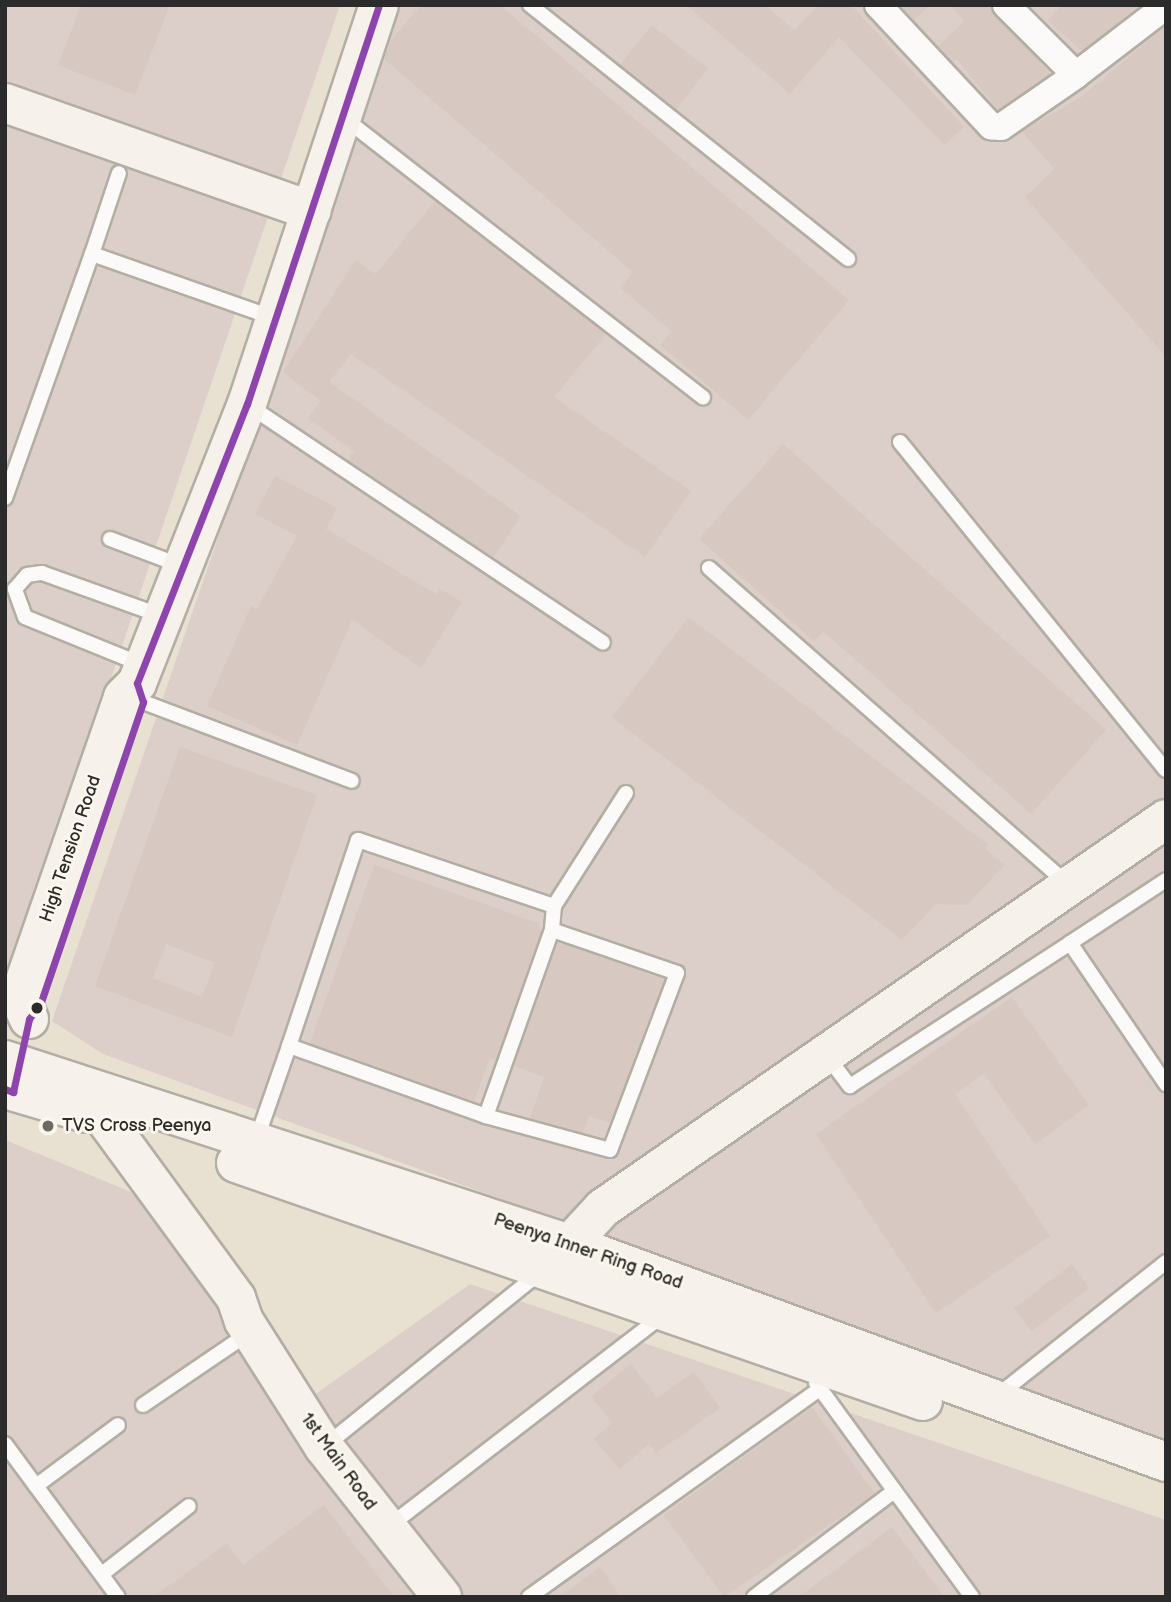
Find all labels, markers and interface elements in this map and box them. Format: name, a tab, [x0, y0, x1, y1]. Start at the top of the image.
street label: High Tension Road	[36, 773, 106, 925]
unlabelled marker	[30, 1001, 44, 1015]
place label: TVS Cross Peenya	[62, 1115, 211, 1137]
marker: TVS Cross Peenya	[40, 1118, 56, 1134]
street label: Peenya Inner Ring Road	[491, 1209, 685, 1295]
street label: 1st Main Road	[296, 1409, 380, 1515]

